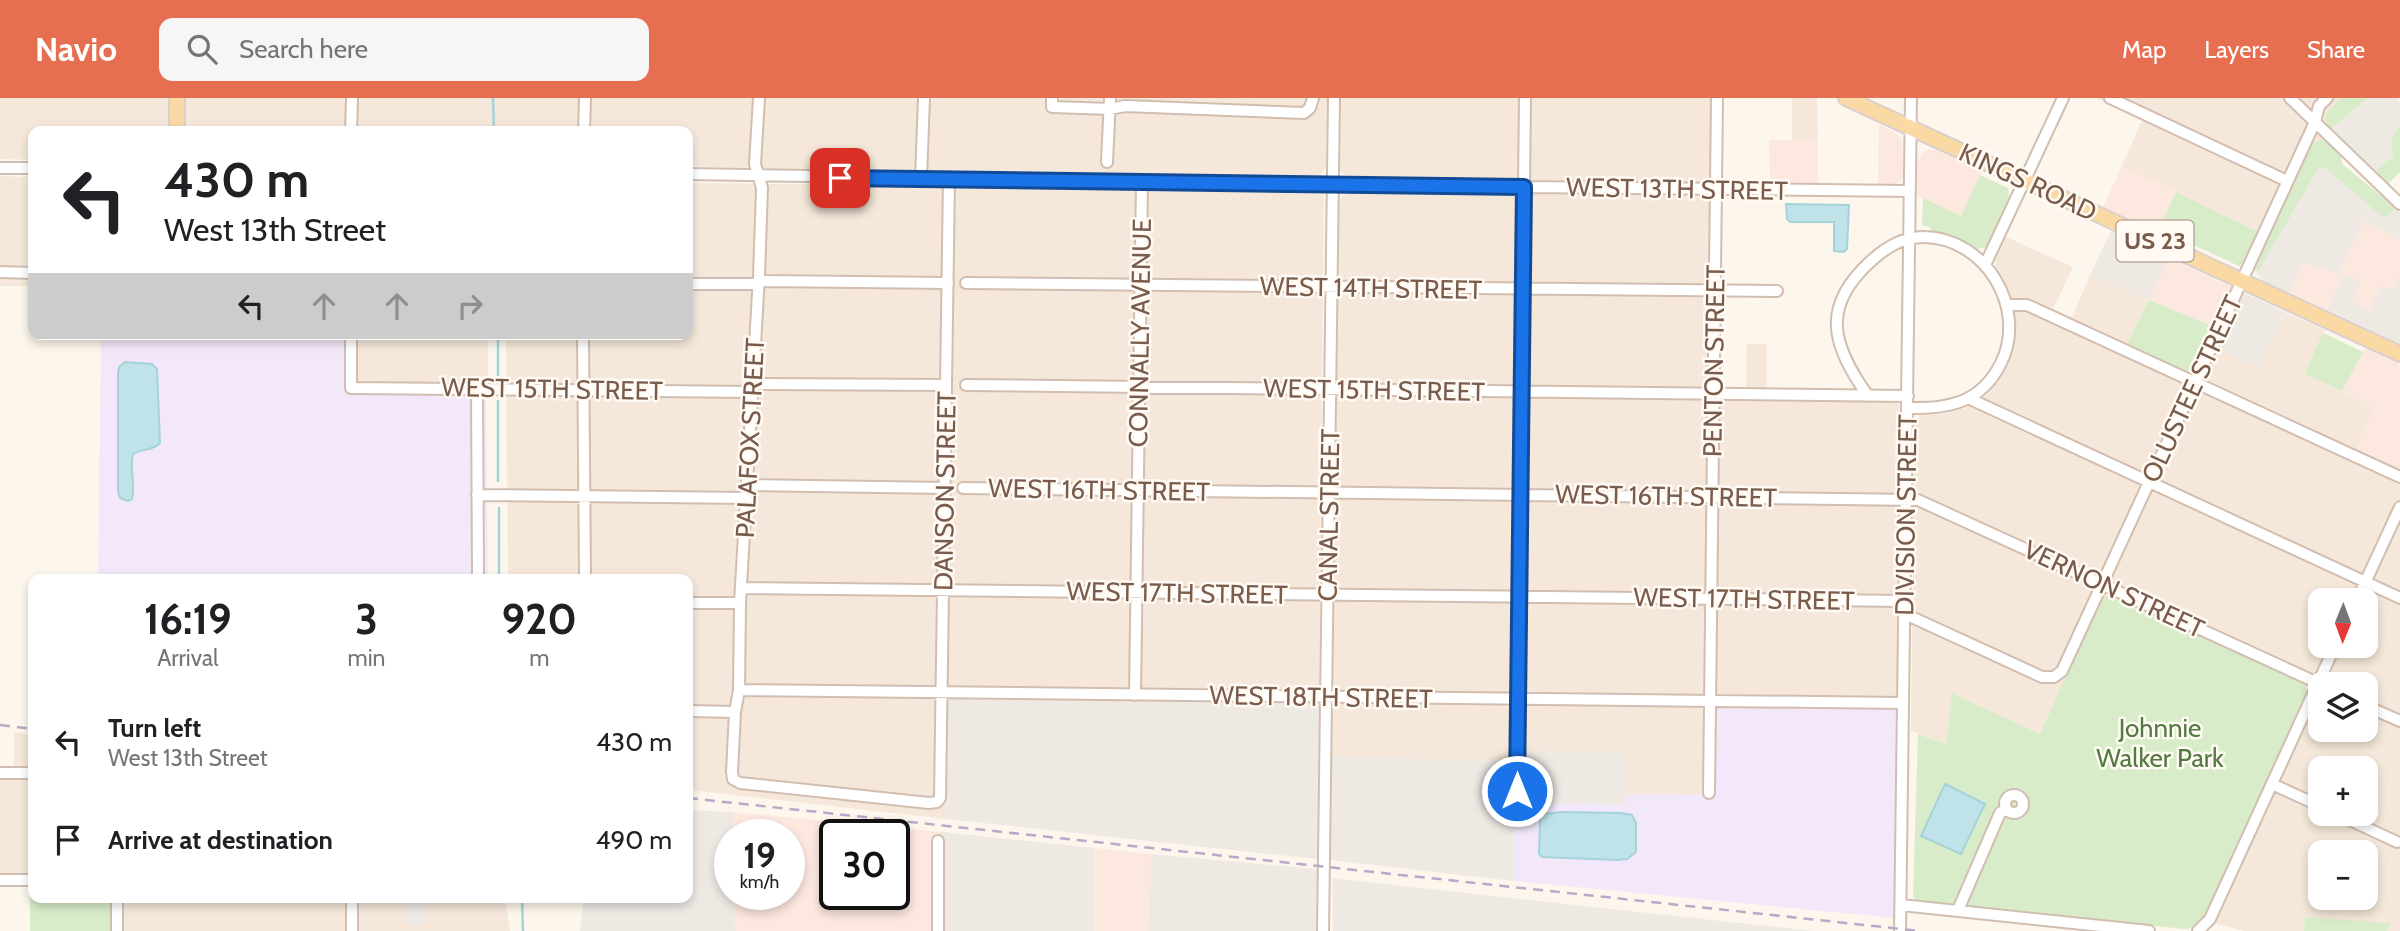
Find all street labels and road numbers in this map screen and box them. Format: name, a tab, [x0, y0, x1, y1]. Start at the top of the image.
street label: KINGS ROAD	[1954, 136, 2102, 228]
street label: WEST 13TH STREET	[1566, 171, 1788, 207]
street label: CONNALLY AVENUE	[1122, 218, 1158, 448]
road number: US 23	[2116, 220, 2194, 261]
street label: PENTON STREET	[1696, 264, 1732, 457]
street label: WEST 14TH STREET	[1260, 270, 1483, 306]
street label: OLUSTEE STREET	[2135, 290, 2249, 488]
street label: PALAFOX STREET	[729, 337, 771, 539]
street label: WEST 15TH STREET	[441, 371, 663, 407]
street label: WEST 15TH STREET	[1263, 372, 1485, 408]
street label: DANSON STREET	[927, 391, 963, 591]
street label: DIVISION STREET	[1888, 414, 1924, 616]
street label: CANAL STREET	[1311, 428, 1347, 602]
street label: WEST 16TH STREET	[988, 472, 1210, 508]
street label: WEST 16TH STREET	[1555, 478, 1777, 514]
street label: VERNON STREET	[2019, 533, 2210, 645]
street label: WEST 17TH STREET	[1066, 575, 1288, 611]
street label: WEST 17TH STREET	[1633, 581, 1855, 617]
street label: WEST 18TH STREET	[1209, 679, 1433, 715]

